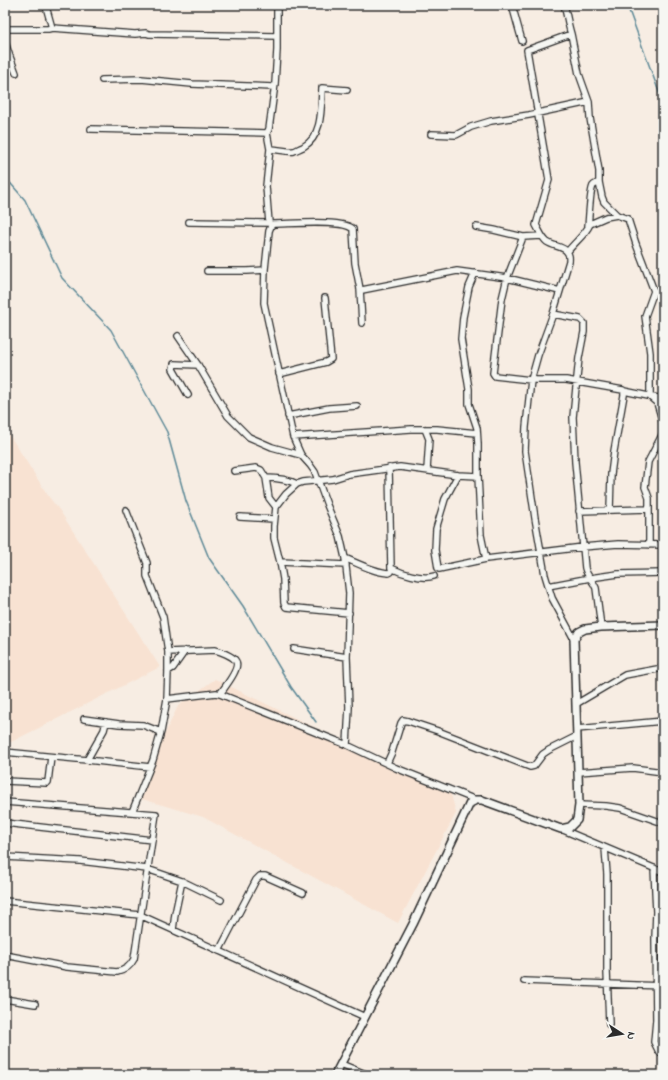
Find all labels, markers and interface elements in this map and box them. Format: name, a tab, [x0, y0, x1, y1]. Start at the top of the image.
north arrow	[602, 1014, 642, 1054]
text: N	[622, 1031, 639, 1041]

